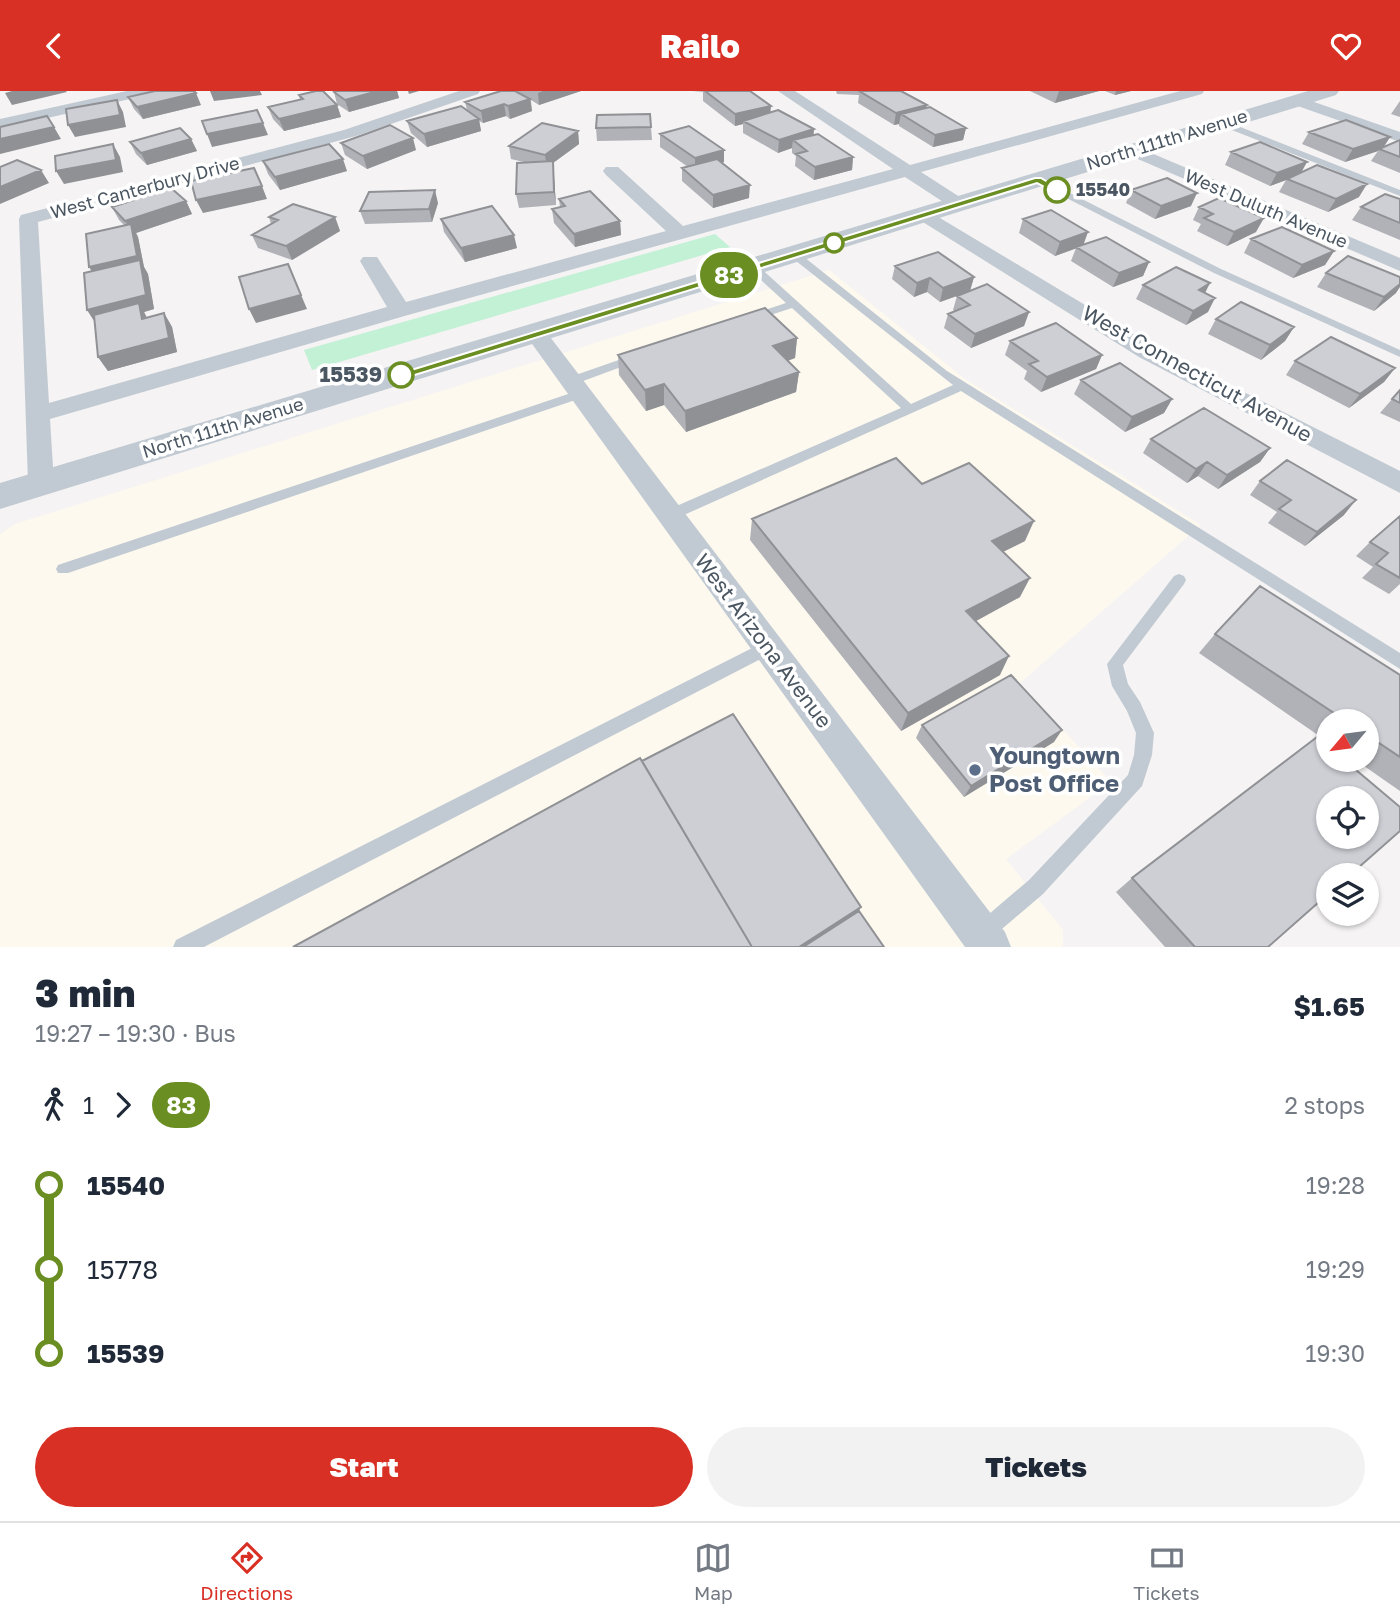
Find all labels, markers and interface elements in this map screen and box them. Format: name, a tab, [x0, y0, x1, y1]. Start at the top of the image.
icon: back	[35, 27, 73, 65]
text: Railo	[660, 27, 740, 65]
icon: heart	[1327, 27, 1365, 65]
street label: North 111th Avenue	[1084, 104, 1250, 174]
street label: West Canterbury Drive	[48, 151, 242, 223]
street label: West Duluth Avenue	[1182, 164, 1351, 252]
marker: 15540	[1044, 177, 1070, 203]
place label: 15540	[1076, 178, 1130, 200]
unlabelled marker	[824, 233, 844, 253]
line badge: 83	[698, 252, 760, 298]
text: 83	[714, 260, 744, 289]
street label: West Connecticut Avenue	[1078, 299, 1317, 447]
place label: 15539	[319, 361, 382, 387]
marker: 15539	[388, 362, 414, 388]
street label: North 111th Avenue	[140, 392, 306, 462]
street label: West Arizona Avenue	[690, 548, 838, 733]
north arrow	[1316, 709, 1379, 772]
map controls	[1316, 709, 1379, 926]
place label: Youngtown Post Office	[989, 740, 1120, 797]
marker: Youngtown Post Office	[967, 762, 983, 778]
button: locate	[1316, 786, 1379, 849]
button: layers	[1316, 863, 1379, 926]
text: 3 min	[35, 970, 135, 1015]
text: $1.65	[1293, 991, 1365, 1022]
text: 19:27 – 19:30 · Bus	[35, 1019, 236, 1047]
icon: walk	[35, 1086, 73, 1124]
icon: forward	[104, 1086, 142, 1124]
text: 83	[166, 1090, 196, 1119]
text: 1	[83, 1091, 94, 1119]
text: 2 stops	[1284, 1091, 1365, 1119]
text: 15540	[87, 1170, 165, 1201]
text: 19:28	[1306, 1171, 1365, 1199]
text: 15778	[87, 1254, 158, 1285]
text: 19:29	[1306, 1255, 1365, 1283]
text: 15539	[87, 1338, 164, 1369]
text: 19:30	[1305, 1339, 1365, 1367]
button: Start	[35, 1427, 693, 1507]
button: Tickets	[707, 1427, 1365, 1507]
tab: Directions	[200, 1539, 293, 1604]
tab: Map	[694, 1539, 733, 1604]
tab: Tickets	[1133, 1539, 1200, 1604]

